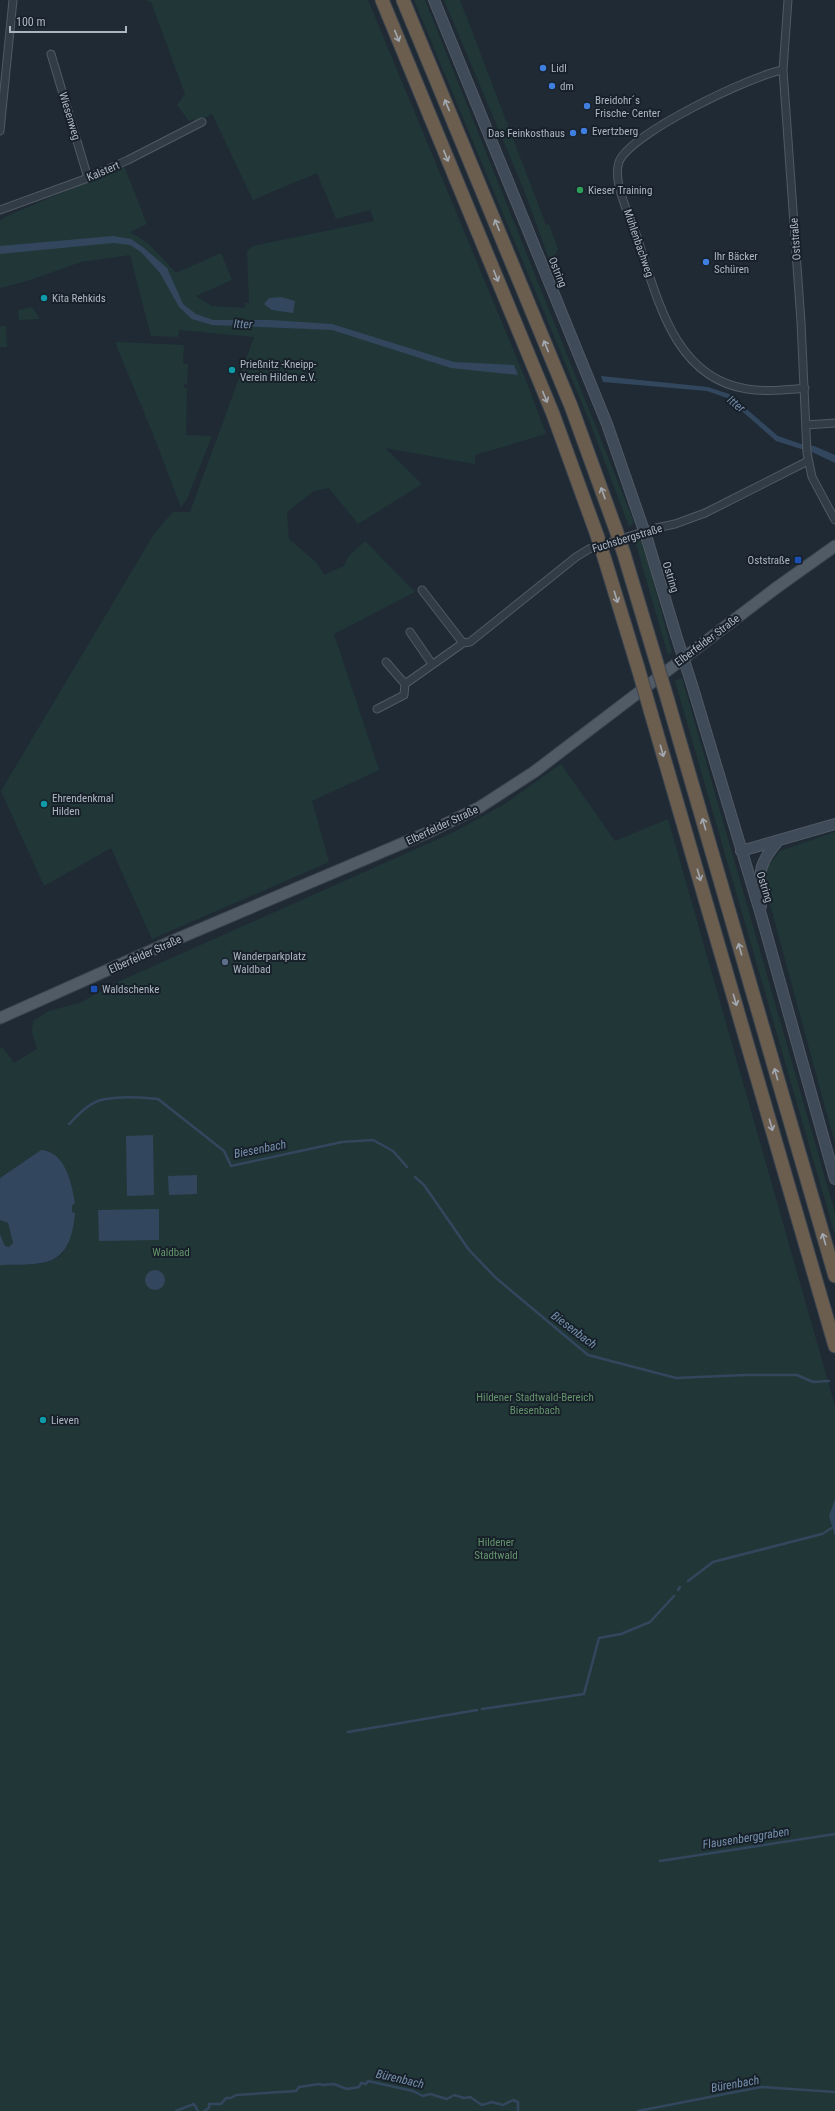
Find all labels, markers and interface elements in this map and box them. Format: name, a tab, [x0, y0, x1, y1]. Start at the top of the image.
scale bar	[10, 8, 126, 34]
text: 100 m	[16, 15, 46, 29]
one-way arrow	[393, 30, 401, 42]
place label: Lidl	[551, 62, 567, 75]
marker: Lidl	[538, 63, 548, 73]
place label: dm	[560, 80, 574, 93]
marker: dm	[547, 81, 557, 91]
street label: Wiesenweg	[56, 91, 83, 142]
place label: Breidohr´s Frische- Center	[595, 94, 661, 120]
one-way arrow	[443, 100, 450, 112]
marker: Breidohr´s Frische- Center	[582, 101, 592, 111]
place label: Evertzberg	[592, 125, 638, 138]
marker: Evertzberg	[579, 126, 589, 136]
place label: Das Feinkosthaus	[488, 127, 565, 140]
marker: Das Feinkosthaus	[568, 128, 578, 138]
one-way arrow	[443, 150, 451, 162]
street label: Kalstert	[85, 159, 121, 184]
place label: Kieser Training	[588, 184, 652, 197]
marker: Kieser Training	[575, 185, 585, 195]
street label: Mühlenbachweg	[621, 208, 656, 279]
street label: Oststraße	[788, 217, 803, 261]
one-way arrow	[492, 220, 500, 232]
place label: Ihr Bäcker Schüren	[714, 250, 758, 276]
street label: Ostring	[546, 255, 569, 289]
marker: Ihr Bäcker Schüren	[701, 257, 711, 267]
one-way arrow	[493, 270, 500, 282]
place label: Kita Rehkids	[52, 292, 106, 305]
marker: Kita Rehkids	[39, 293, 49, 303]
water label: Itter	[233, 317, 253, 331]
one-way arrow	[542, 340, 550, 352]
place label: Prießnitz -Kneipp- Verein Hilden e.V.	[240, 358, 317, 384]
marker: Prießnitz -Kneipp- Verein Hilden e.V.	[227, 365, 237, 375]
one-way arrow	[542, 390, 550, 402]
water label: Itter	[724, 393, 748, 416]
one-way arrow	[598, 488, 606, 500]
street label: Fuchsbergstraße	[590, 522, 664, 555]
place label: Oststraße	[748, 554, 790, 567]
marker: Oststraße	[793, 555, 803, 565]
street label: Ostring	[660, 560, 681, 594]
one-way arrow	[613, 590, 620, 603]
street label: Elberfelder Straße	[672, 612, 742, 669]
one-way arrow	[659, 744, 666, 757]
place label: Ehrendenkmal Hilden	[52, 792, 114, 818]
marker: Ehrendenkmal Hilden	[39, 799, 49, 809]
street label: Elberfelder Straße	[404, 803, 480, 848]
one-way arrow	[700, 818, 707, 831]
one-way arrow	[696, 869, 703, 882]
street label: Ostring	[754, 870, 775, 904]
street label: Elberfelder Straße	[107, 933, 183, 976]
one-way arrow	[736, 942, 743, 955]
place label: Wanderparkplatz Waldbad	[233, 950, 306, 976]
marker: Wanderparkplatz Waldbad	[220, 957, 230, 967]
place label: Waldschenke	[102, 983, 159, 996]
marker: Waldschenke	[89, 984, 99, 994]
one-way arrow	[732, 994, 739, 1007]
one-way arrow	[772, 1067, 779, 1080]
one-way arrow	[768, 1118, 775, 1131]
water label: Biesenbach	[233, 1137, 288, 1161]
one-way arrow	[820, 1233, 827, 1246]
park label: Waldbad	[152, 1246, 190, 1259]
water label: Biesenbach	[549, 1308, 600, 1352]
park label: Hildener Stadtwald-Bereich Biesenbach	[476, 1391, 594, 1417]
place label: Lieven	[51, 1414, 79, 1427]
marker: Lieven	[38, 1415, 48, 1425]
park label: Hildener Stadtwald	[474, 1536, 518, 1562]
water label: Flausenberggraben	[702, 1824, 791, 1852]
water label: Bürenbach	[375, 2067, 426, 2091]
water label: Bürenbach	[710, 2073, 761, 2095]

